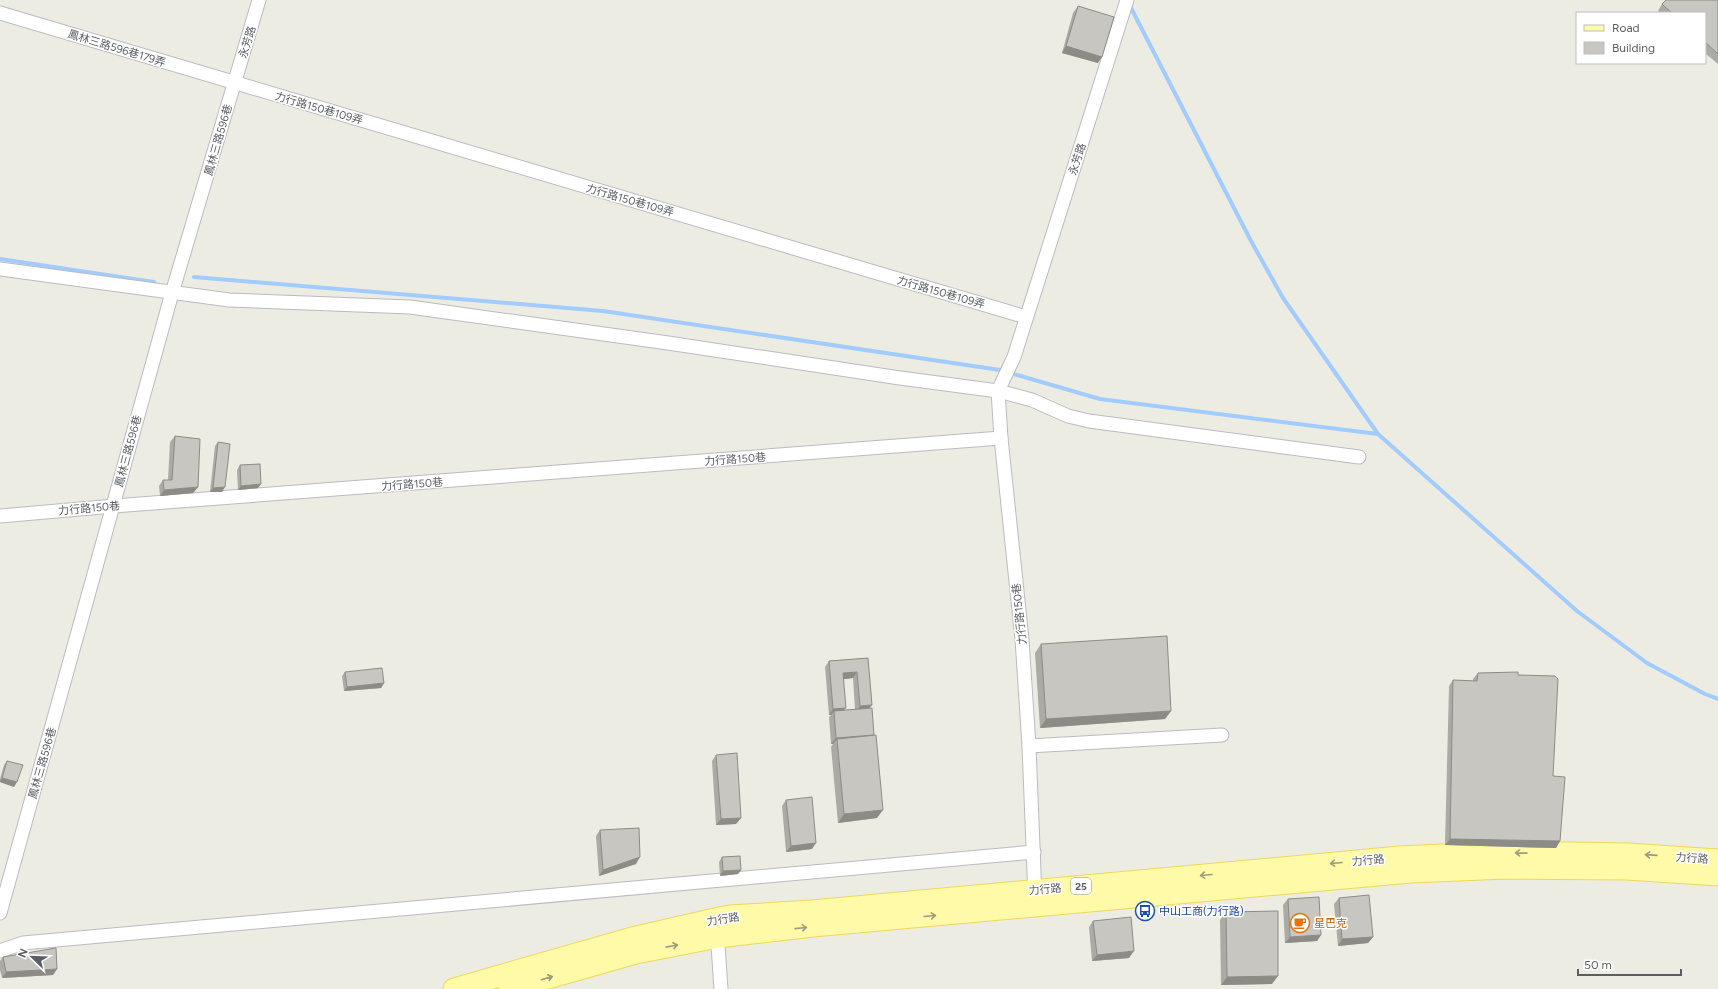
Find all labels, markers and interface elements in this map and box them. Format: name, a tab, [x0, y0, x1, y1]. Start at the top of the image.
legend	[1576, 12, 1706, 64]
text: Road	[1612, 21, 1640, 35]
street label: 永芳路	[236, 24, 259, 60]
street label: 鳳林三路596巷179弄	[66, 27, 167, 70]
text: Building	[1612, 41, 1655, 55]
street label: 力行路150巷109弄	[273, 90, 364, 127]
street label: 鳳林三路596巷	[202, 103, 235, 177]
street label: 永芳路	[1066, 141, 1089, 177]
street label: 力行路150巷109弄	[584, 182, 675, 219]
street label: 力行路150巷109弄	[895, 274, 986, 311]
street label: 鳳林三路596巷	[113, 414, 144, 488]
street label: 力行路150巷	[704, 451, 766, 468]
street label: 力行路150巷	[381, 476, 443, 493]
street label: 力行路150巷	[58, 499, 120, 518]
street label: 力行路150巷	[1010, 582, 1029, 645]
street label: 鳳林三路596巷	[26, 726, 59, 800]
one-way arrow	[1515, 849, 1528, 857]
street label: 力行路	[1675, 851, 1709, 866]
one-way arrow	[1645, 852, 1658, 859]
street label: 力行路	[1351, 853, 1385, 868]
one-way arrow	[1330, 859, 1343, 867]
one-way arrow	[1200, 871, 1213, 878]
road number: 25	[1071, 878, 1091, 894]
street label: 力行路	[1028, 882, 1062, 897]
bus stop icon: 中山工商(力行路)	[1134, 900, 1156, 922]
place label: 中山工商(力行路)	[1159, 905, 1244, 918]
street label: 力行路	[706, 910, 740, 928]
one-way arrow	[923, 912, 936, 919]
cafe icon: 星巴克	[1289, 912, 1311, 934]
place label: 星巴克	[1314, 917, 1347, 930]
one-way arrow	[794, 924, 807, 931]
north arrow	[12, 937, 52, 977]
one-way arrow	[665, 941, 678, 949]
text: N	[16, 947, 31, 960]
scale bar	[1578, 951, 1681, 977]
text: 50 m	[1584, 958, 1612, 972]
one-way arrow	[540, 974, 553, 981]

